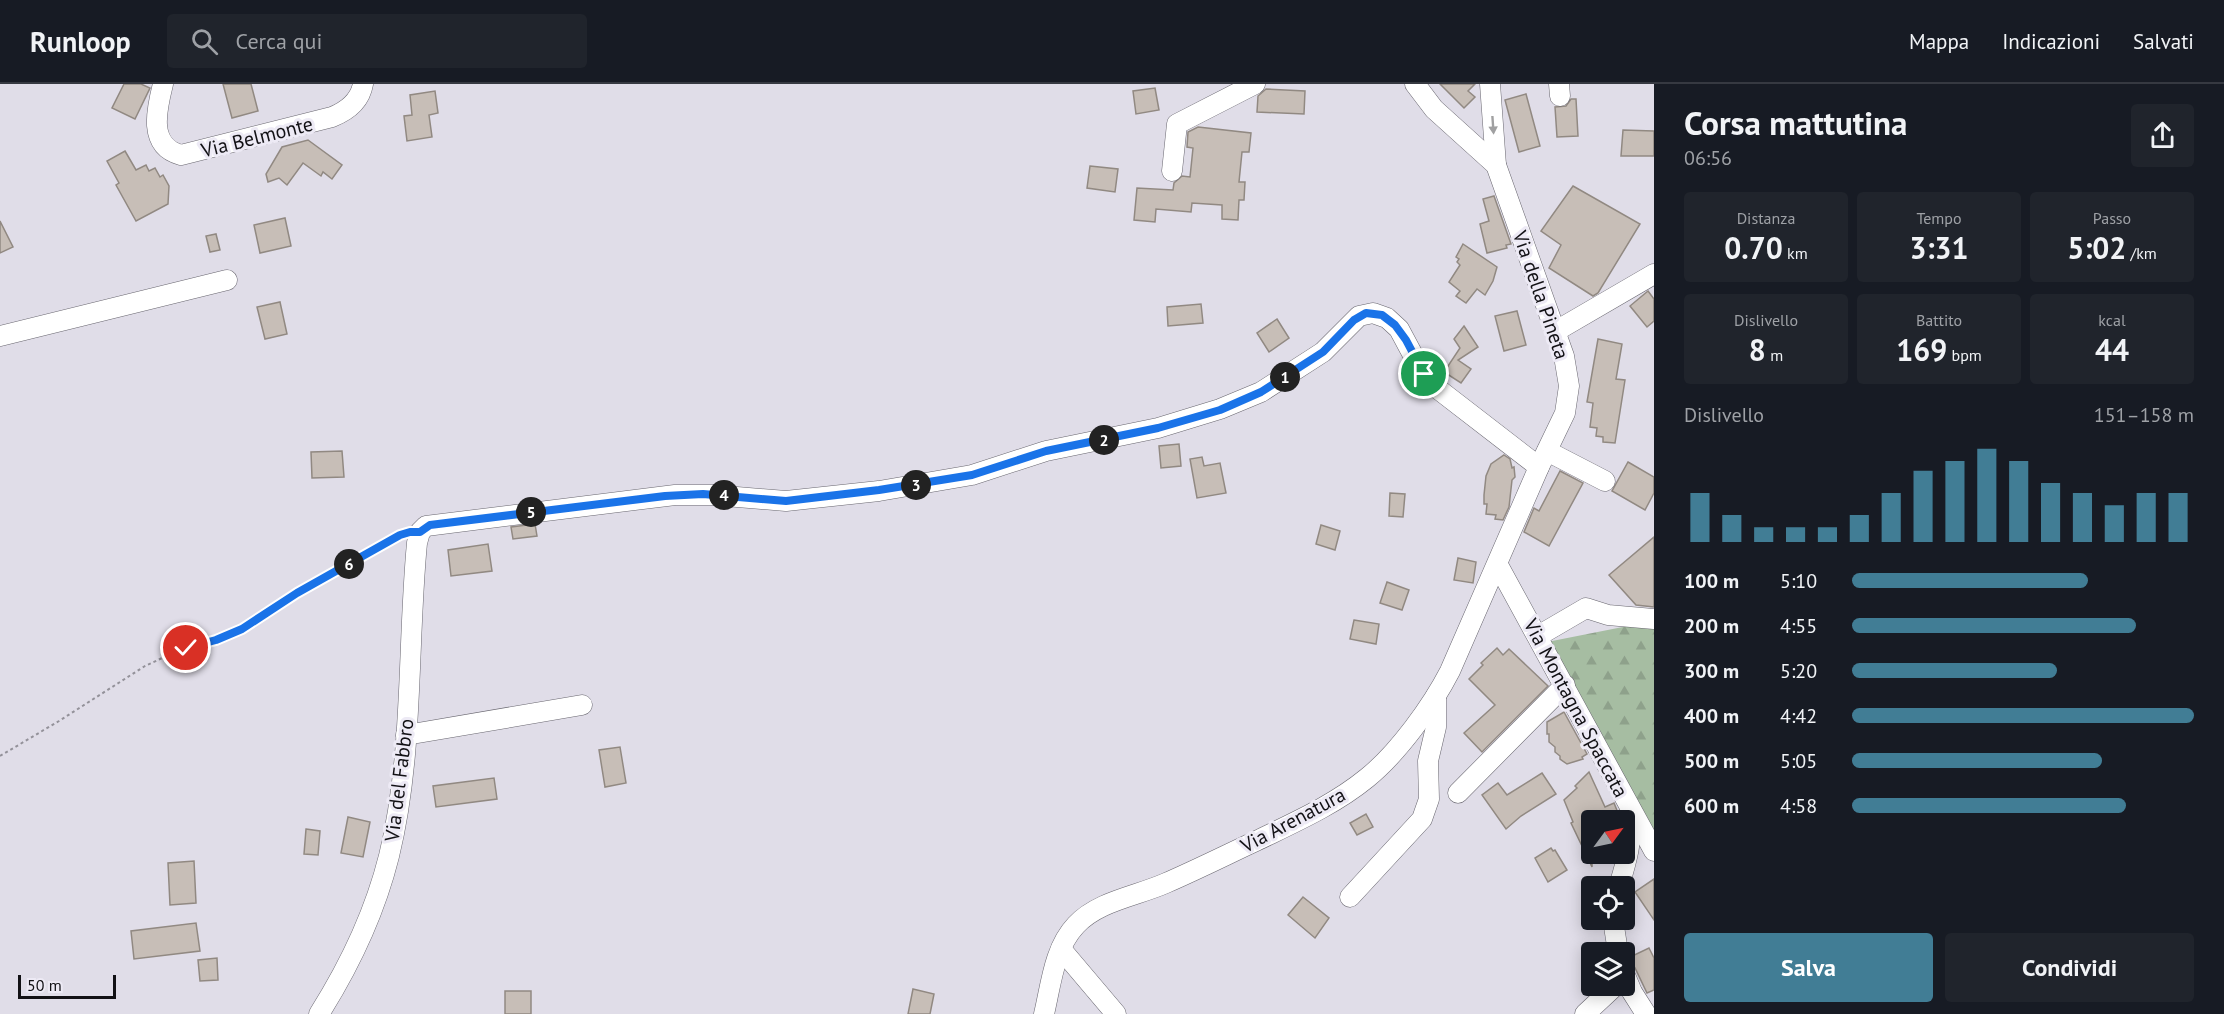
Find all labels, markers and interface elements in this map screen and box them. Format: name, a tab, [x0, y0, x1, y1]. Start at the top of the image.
search box	[167, 14, 587, 68]
text: Runloop	[30, 23, 131, 60]
icon: search	[188, 25, 221, 58]
text: Cerca qui	[236, 27, 322, 55]
text: Mappa	[1909, 28, 1969, 55]
text: Indicazioni	[2002, 28, 2100, 55]
text: Salvati	[2133, 28, 2194, 55]
text: Corsa mattutina	[1684, 101, 1907, 144]
button: share	[2131, 104, 2194, 167]
street label: Via Belmonte	[197, 111, 316, 164]
one-way arrow	[1488, 115, 1498, 134]
text: 06:56	[1684, 145, 1732, 171]
text: Distanza	[1737, 208, 1795, 228]
text: Tempo	[1916, 208, 1962, 228]
text: Passo	[2093, 208, 2131, 228]
street label: Via della Pineta	[1507, 226, 1575, 363]
text: 0.70	[1724, 228, 1783, 267]
text: 3:31	[1909, 228, 1969, 267]
text: 5:02	[2067, 228, 2126, 267]
text: km	[1783, 243, 1808, 263]
text: /km	[2126, 243, 2157, 263]
text: Dislivello	[1734, 310, 1798, 330]
text: Battito	[1916, 310, 1962, 330]
text: kcal	[2098, 310, 2126, 330]
text: 8	[1749, 330, 1766, 369]
text: 169	[1896, 330, 1947, 369]
text: 44	[2095, 330, 2129, 369]
text: m	[1766, 345, 1783, 365]
text: bpm	[1947, 345, 1982, 365]
pin	[1398, 348, 1449, 399]
icon: arrive	[1407, 357, 1440, 390]
pin: 1	[1270, 362, 1300, 392]
text: 1	[1280, 367, 1290, 387]
text: Dislivello	[1684, 402, 1764, 428]
text: 151–158 m	[2094, 402, 2194, 428]
pin: 2	[1089, 425, 1119, 455]
text: 2	[1099, 430, 1109, 450]
pin: 3	[901, 470, 931, 500]
text: 3	[911, 475, 921, 495]
pin: 4	[709, 480, 739, 510]
text: 4	[719, 485, 729, 505]
pin: 5	[516, 497, 546, 527]
text: 5	[526, 502, 536, 522]
pin: 6	[334, 549, 364, 579]
text: 6	[344, 554, 354, 574]
text: 100 m	[1684, 568, 1739, 594]
text: 5:10	[1780, 568, 1817, 594]
street label: Via Montagna Spaccata	[1517, 613, 1634, 802]
text: 200 m	[1684, 613, 1739, 639]
text: 4:55	[1780, 613, 1817, 639]
pin	[160, 622, 211, 673]
icon: check	[169, 631, 202, 664]
text: 300 m	[1684, 658, 1739, 684]
text: 5:20	[1780, 658, 1817, 684]
text: 400 m	[1684, 703, 1739, 729]
text: 4:42	[1780, 703, 1817, 729]
street label: Via del Fabbro	[378, 717, 419, 844]
text: 500 m	[1684, 748, 1739, 774]
text: 5:05	[1780, 748, 1817, 774]
street label: Via Arenatura	[1235, 781, 1350, 859]
text: 600 m	[1684, 793, 1739, 819]
text: 4:58	[1780, 793, 1817, 819]
north arrow	[1581, 810, 1635, 864]
map controls	[1581, 810, 1635, 996]
button: locate	[1581, 876, 1635, 930]
button: Salva	[1684, 933, 1933, 1002]
button: Condividi	[1945, 933, 2194, 1002]
button: layers	[1581, 942, 1635, 996]
scale bar	[18, 972, 116, 1000]
text: 50 m	[27, 975, 62, 995]

